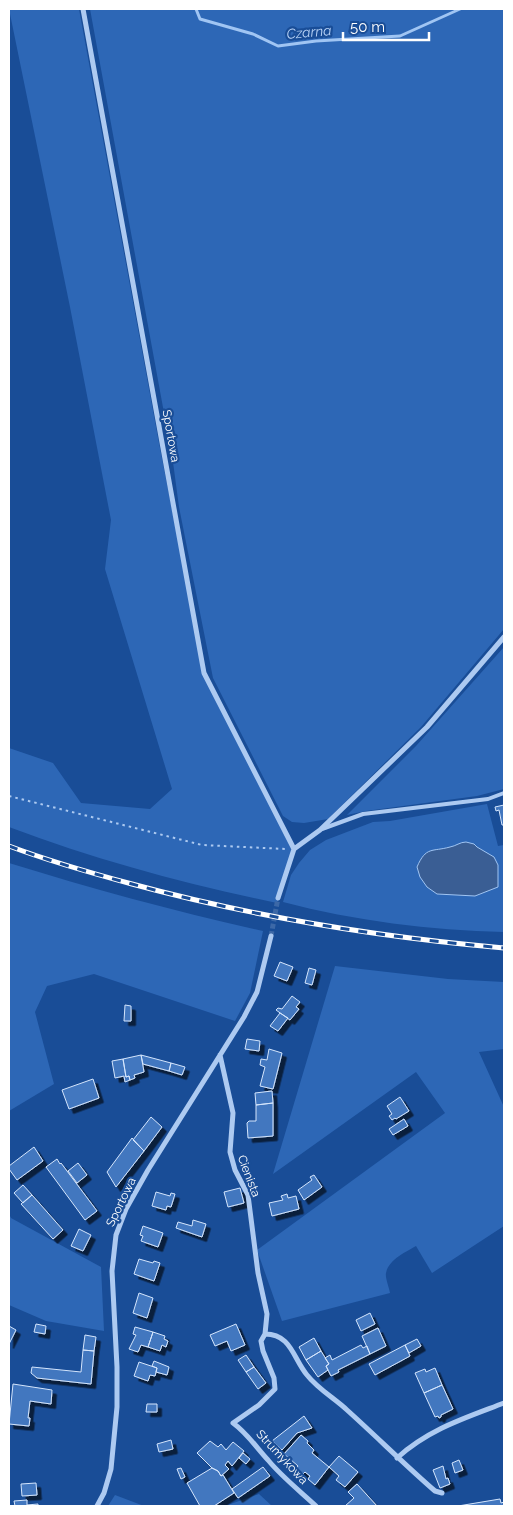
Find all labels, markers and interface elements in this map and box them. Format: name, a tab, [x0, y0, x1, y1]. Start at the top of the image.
scale bar	[343, 10, 429, 42]
text: 50 m	[350, 18, 385, 36]
water label: Czarna	[286, 22, 332, 42]
street label: Sportowa	[160, 409, 182, 463]
street label: Cienista	[235, 1153, 263, 1199]
street label: Sportowa	[103, 1175, 139, 1229]
street label: Strumykowa	[253, 1427, 311, 1487]

